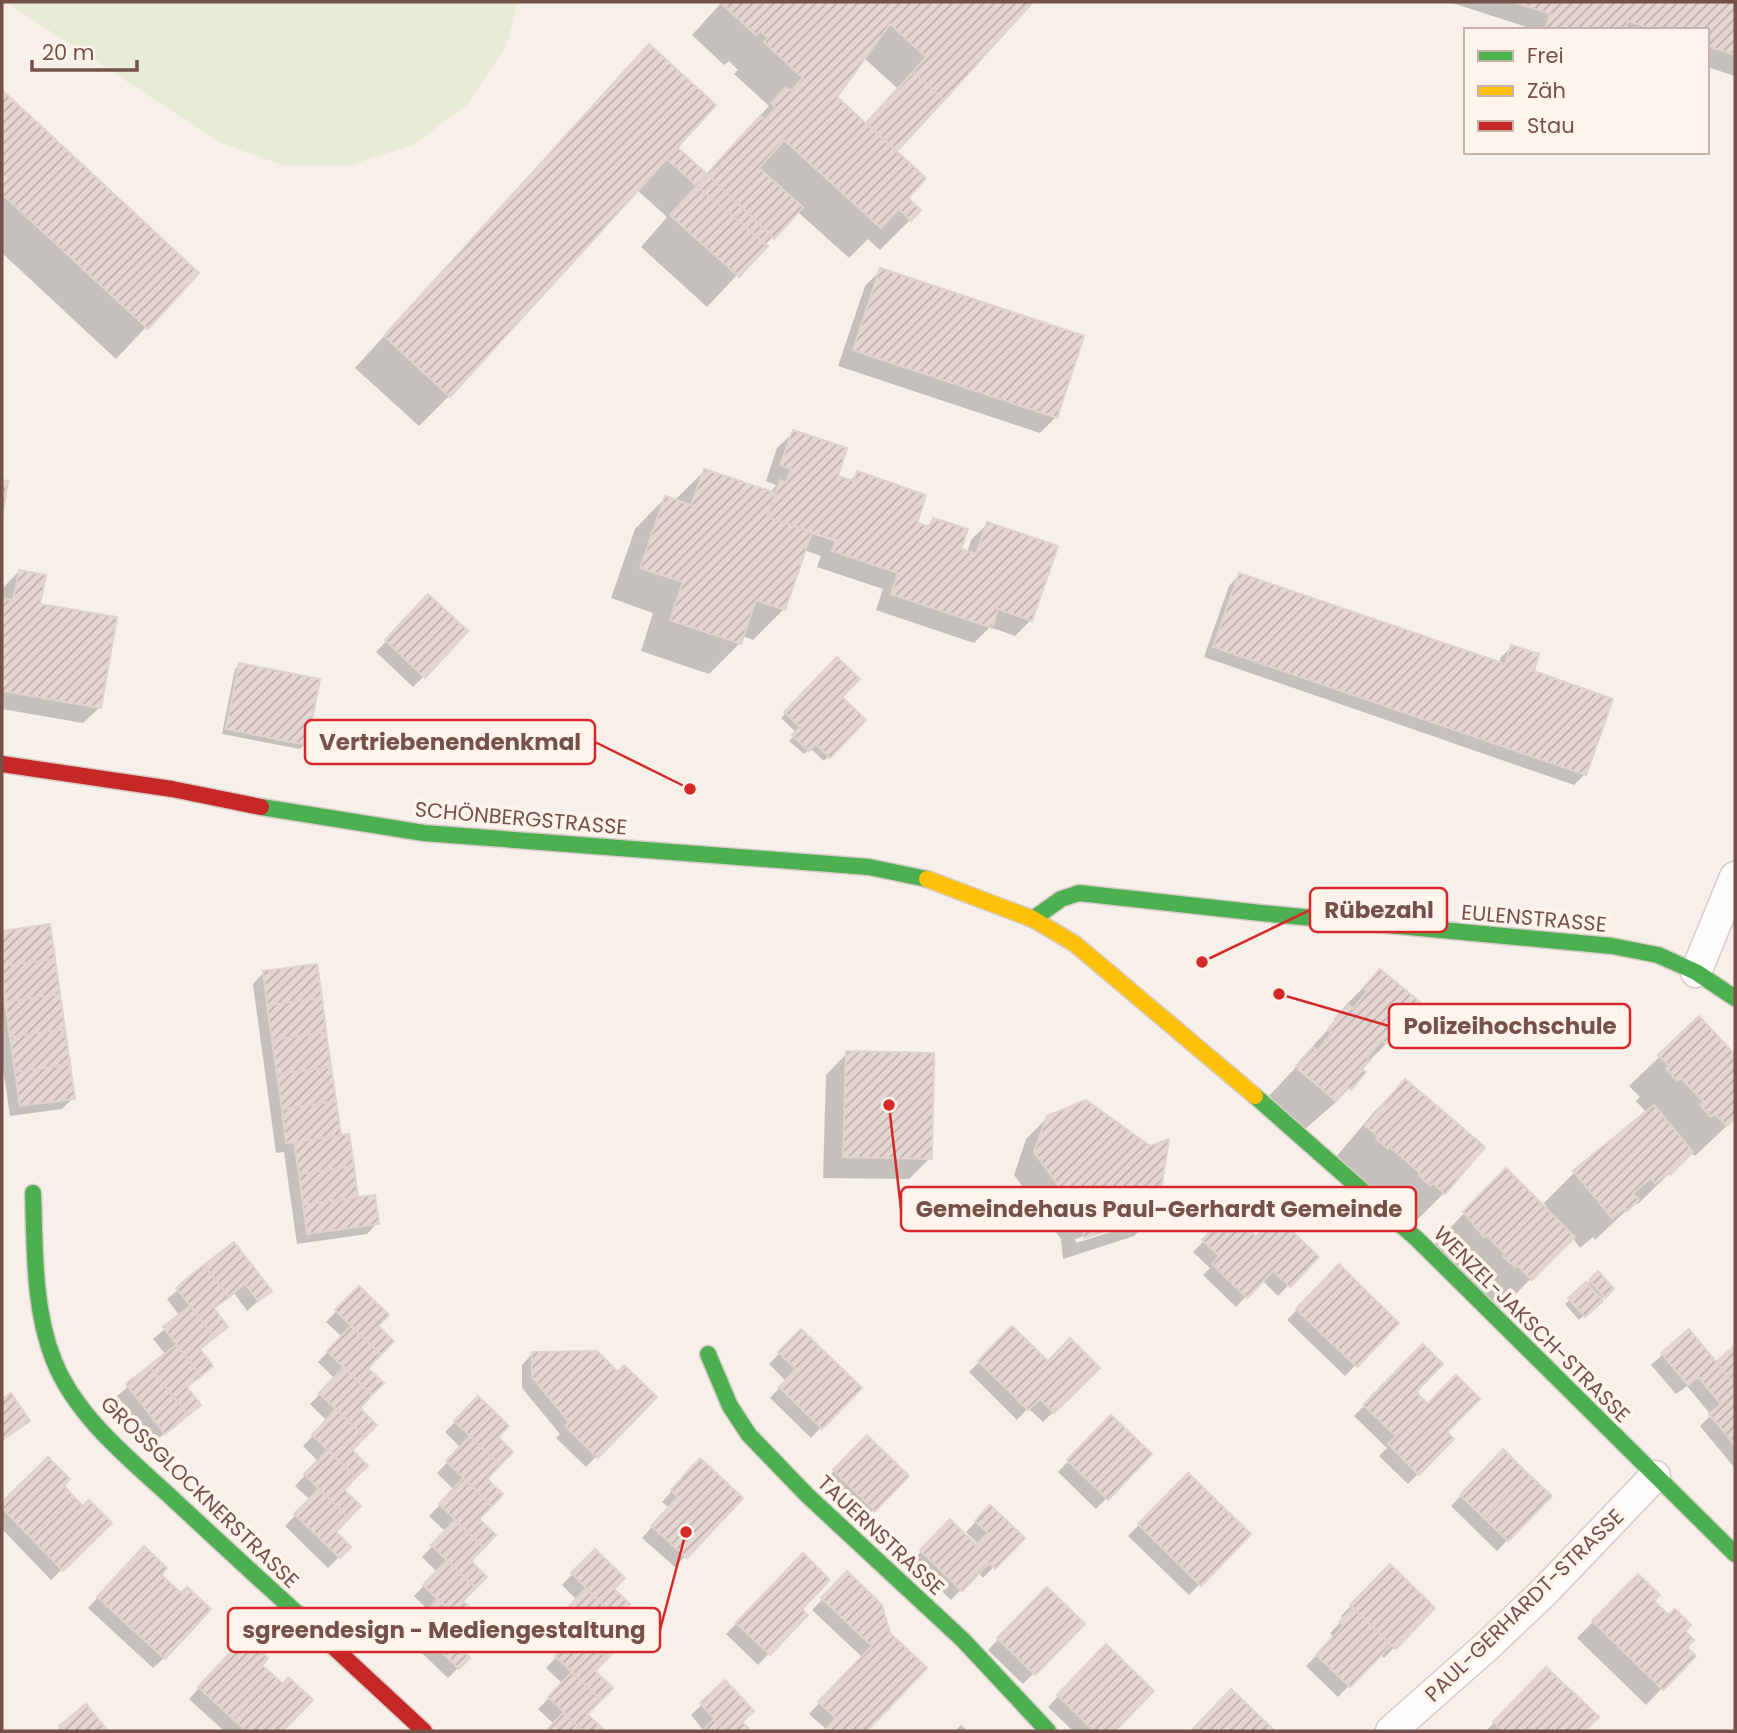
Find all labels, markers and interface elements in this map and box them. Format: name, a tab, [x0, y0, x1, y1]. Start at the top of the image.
scale bar	[32, 28, 136, 72]
legend	[1464, 28, 1709, 154]
text: 20 m	[42, 38, 95, 67]
text: Frei	[1527, 41, 1564, 70]
text: Zäh	[1527, 76, 1566, 105]
text: Stau	[1527, 111, 1575, 140]
callout: Vertriebenendenkmal	[305, 720, 595, 764]
text: Vertriebenendenkmal	[319, 726, 581, 758]
street label: SCHÖNBERGSTRASSE	[414, 794, 628, 842]
callout: Rübezahl	[1310, 888, 1447, 932]
text: Rübezahl	[1324, 894, 1434, 926]
street label: EULENSTRASSE	[1460, 897, 1608, 939]
callout: Polizeihochschule	[1389, 1004, 1630, 1048]
text: Polizeihochschule	[1403, 1010, 1617, 1042]
callout: Gemeindehaus Paul-Gerhardt Gemeinde	[901, 1187, 1416, 1231]
text: Gemeindehaus Paul-Gerhardt Gemeinde	[916, 1193, 1402, 1225]
street label: WENZEL-JAKSCH-STRASSE	[1427, 1219, 1637, 1429]
street label: GROSSGLOCKNERSTRASSE	[94, 1389, 306, 1595]
street label: TAUERNSTRASSE	[811, 1468, 951, 1602]
street label: PAUL-GERHARDT-STRASSE	[1418, 1502, 1630, 1708]
callout: sgreendesign - Mediengestaltung	[228, 1608, 660, 1652]
text: sgreendesign - Mediengestaltung	[242, 1614, 646, 1646]

